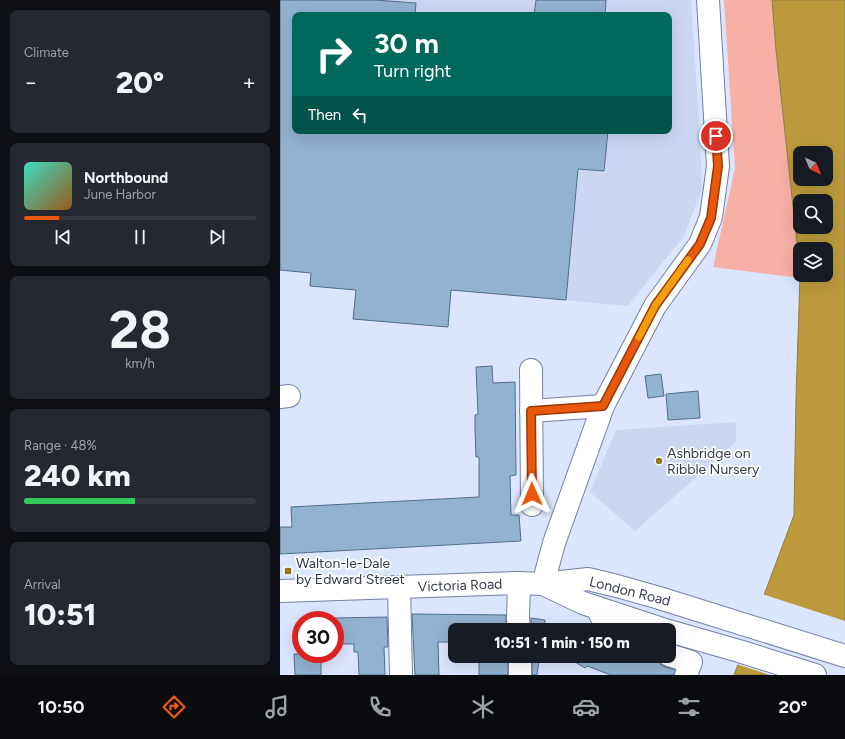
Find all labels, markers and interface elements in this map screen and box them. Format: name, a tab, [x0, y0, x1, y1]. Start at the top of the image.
text: 30 m	[374, 26, 439, 60]
icon: right	[308, 28, 360, 80]
text: Climate	[24, 45, 69, 60]
text: Turn right	[374, 60, 451, 82]
text: 20°	[116, 64, 164, 101]
text: −	[24, 69, 38, 96]
text: +	[242, 69, 256, 96]
icon: left	[349, 104, 371, 126]
text: Then	[308, 106, 341, 124]
pin	[699, 119, 733, 153]
icon: arrive	[705, 125, 727, 147]
north arrow	[793, 146, 833, 186]
map controls	[793, 146, 833, 282]
text: Northbound	[84, 169, 168, 187]
text: June Harbor	[84, 187, 156, 202]
button: search	[793, 194, 833, 234]
icon: previous	[52, 226, 74, 248]
icon: pause	[129, 226, 151, 248]
icon: next	[206, 226, 228, 248]
button: layers	[793, 242, 833, 282]
text: 28	[109, 299, 171, 361]
text: km/h	[125, 356, 155, 371]
text: Range · 48%	[24, 438, 97, 453]
place label: Ashbridge on Ribble Nursery	[667, 445, 760, 478]
marker: Ashbridge on Ribble Nursery	[654, 456, 664, 466]
text: 240 km	[24, 457, 131, 494]
position arrow	[511, 473, 553, 515]
place label: Walton-le-Dale by Edward Street	[296, 555, 405, 588]
marker: Walton-le-Dale by Edward Street	[283, 566, 293, 576]
street label: London Road	[588, 573, 672, 610]
street label: Victoria Road	[417, 576, 503, 595]
text: Arrival	[24, 577, 61, 592]
text: 10:51	[24, 596, 96, 633]
speed limit sign: 30	[292, 611, 344, 663]
text: 10:51 · 1 min · 150 m	[494, 634, 630, 652]
icon: directions	[160, 693, 188, 721]
icon: music	[263, 693, 291, 721]
icon: phone	[366, 693, 394, 721]
icon: climate	[469, 693, 497, 721]
icon: car	[572, 693, 600, 721]
icon: filters	[675, 693, 703, 721]
text: 10:50	[38, 696, 84, 718]
text: 20°	[778, 696, 807, 718]

